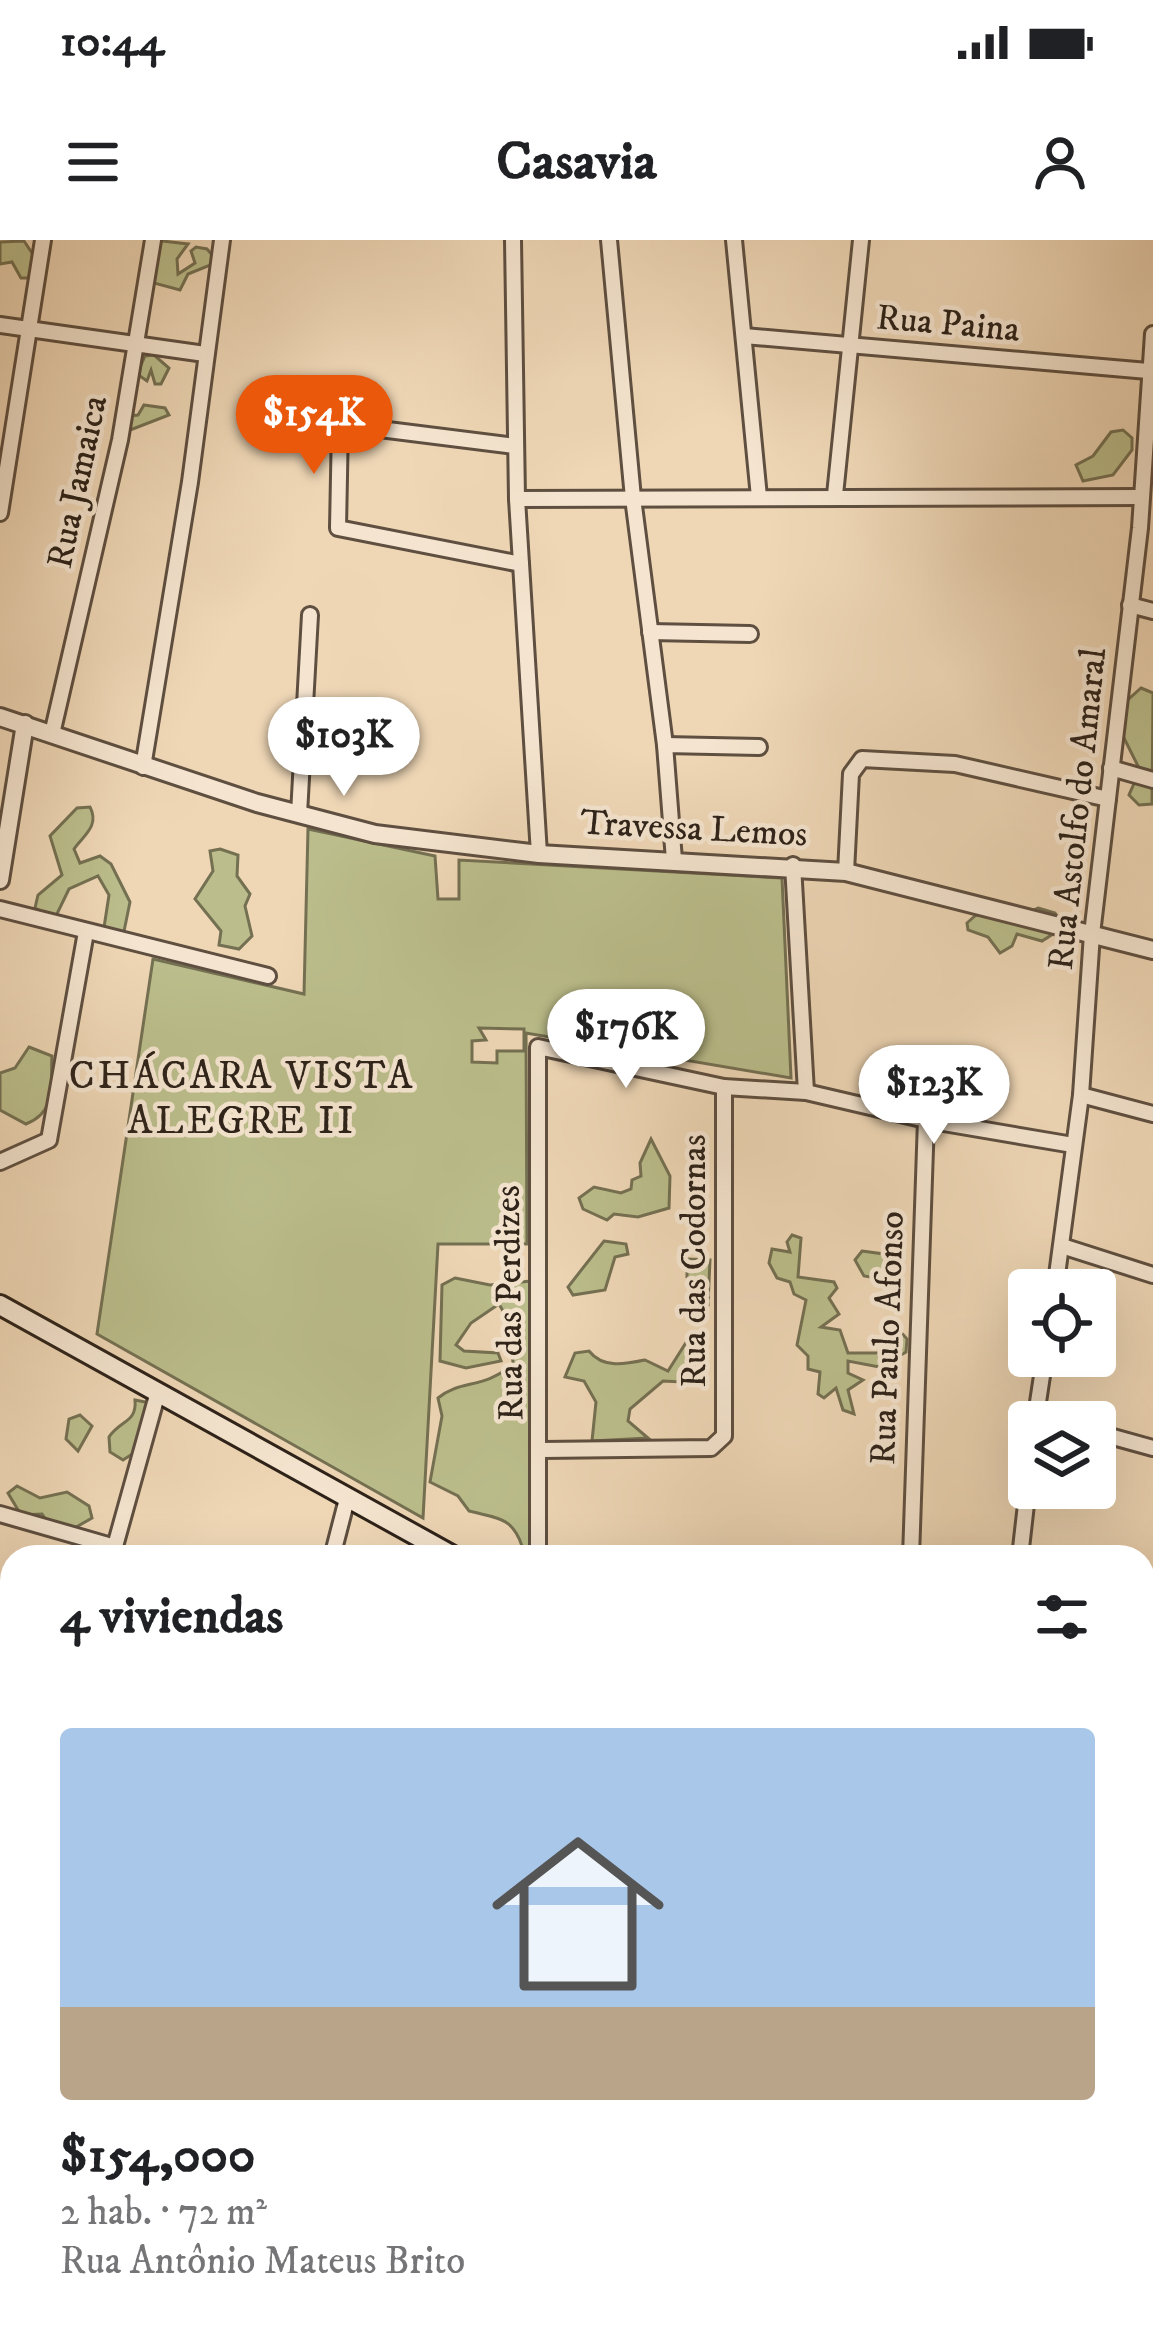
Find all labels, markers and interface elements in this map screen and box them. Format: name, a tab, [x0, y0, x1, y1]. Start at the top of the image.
text: 10:44	[60, 14, 164, 70]
icon: menu	[60, 129, 126, 195]
text: Casavia	[496, 129, 657, 196]
icon: person	[1027, 129, 1093, 195]
street label: Rua Paina	[874, 295, 1022, 353]
pin: $154K	[230, 375, 398, 477]
text: $154K	[263, 389, 365, 438]
street label: Rua Jamaica	[38, 391, 118, 573]
street label: Rua Astolfo do Amaral	[1039, 646, 1117, 972]
pin: $103K	[260, 697, 428, 799]
text: $103K	[295, 711, 393, 760]
street label: Travessa Lemos	[579, 801, 809, 857]
pin: $176K	[542, 989, 710, 1091]
text: $176K	[574, 1003, 678, 1052]
pin: $123K	[850, 1045, 1018, 1147]
district label: CHÁCARA VISTA ALEGRE II	[69, 1051, 415, 1146]
text: $123K	[886, 1059, 982, 1108]
street label: Rua das Codornas	[672, 1134, 717, 1388]
street label: Rua das Perdizes	[485, 1185, 535, 1421]
street label: Rua Paulo Afonso	[861, 1210, 915, 1466]
map controls	[1008, 1269, 1116, 1509]
button: locate	[1008, 1269, 1116, 1377]
button: layers	[1008, 1401, 1116, 1509]
icon: filters	[1029, 1584, 1095, 1650]
text: 4 viviendas	[60, 1585, 283, 1649]
icon: home	[470, 1806, 686, 2022]
text: $154,000	[60, 2124, 256, 2188]
text: 2 hab. · 72 m²	[60, 2188, 267, 2237]
text: Rua Antônio Mateus Brito	[60, 2237, 465, 2286]

